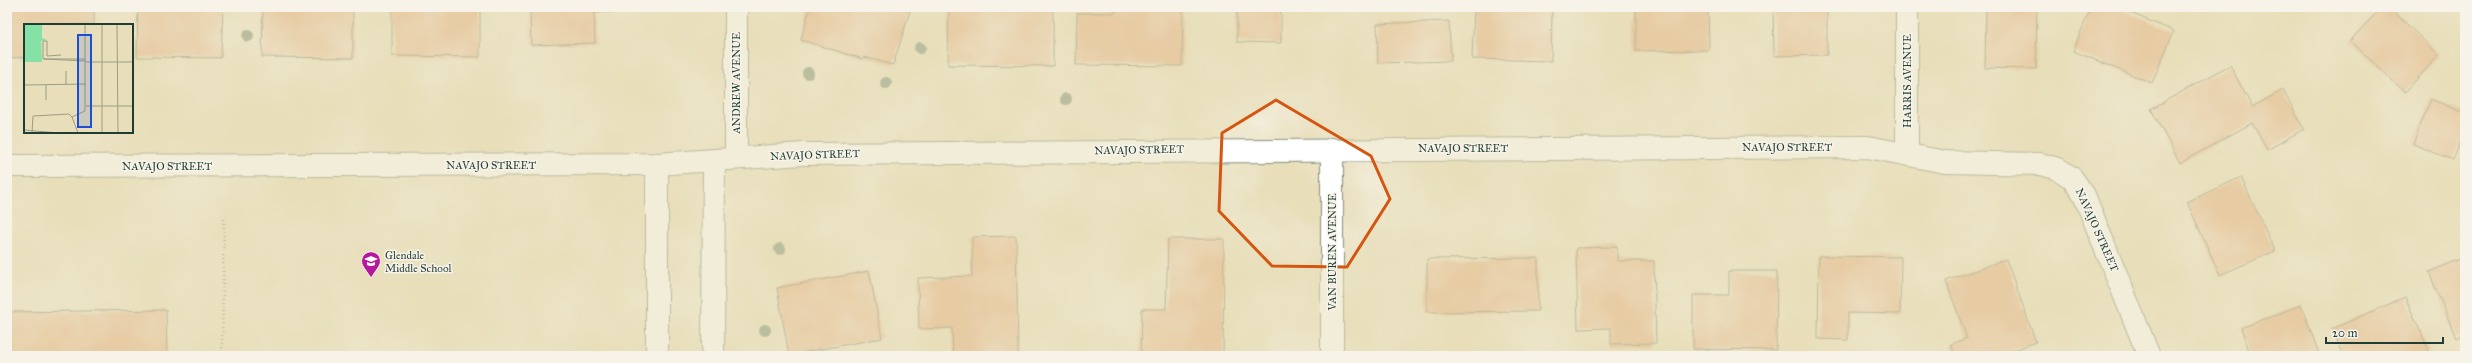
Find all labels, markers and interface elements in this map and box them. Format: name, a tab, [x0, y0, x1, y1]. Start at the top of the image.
inset map	[24, 24, 133, 133]
street label: ANDREW AVENUE	[730, 32, 743, 135]
street label: HARRIS AVENUE	[1901, 34, 1914, 128]
street label: NAVAJO STREET	[1742, 141, 1832, 155]
street label: NAVAJO STREET	[1418, 142, 1508, 156]
street label: NAVAJO STREET	[1094, 143, 1185, 158]
street label: NAVAJO STREET	[770, 147, 861, 164]
street label: NAVAJO STREET	[446, 159, 536, 173]
street label: NAVAJO STREET	[122, 160, 212, 174]
street label: NAVAJO STREET	[2072, 186, 2121, 275]
street label: VAN BUREN AVENUE	[1326, 193, 1339, 312]
place label: Glendale Middle School	[385, 249, 451, 275]
school or university icon: Glendale Middle School	[360, 250, 382, 278]
scale bar	[2326, 319, 2443, 345]
text: 20 m	[2332, 326, 2358, 340]

